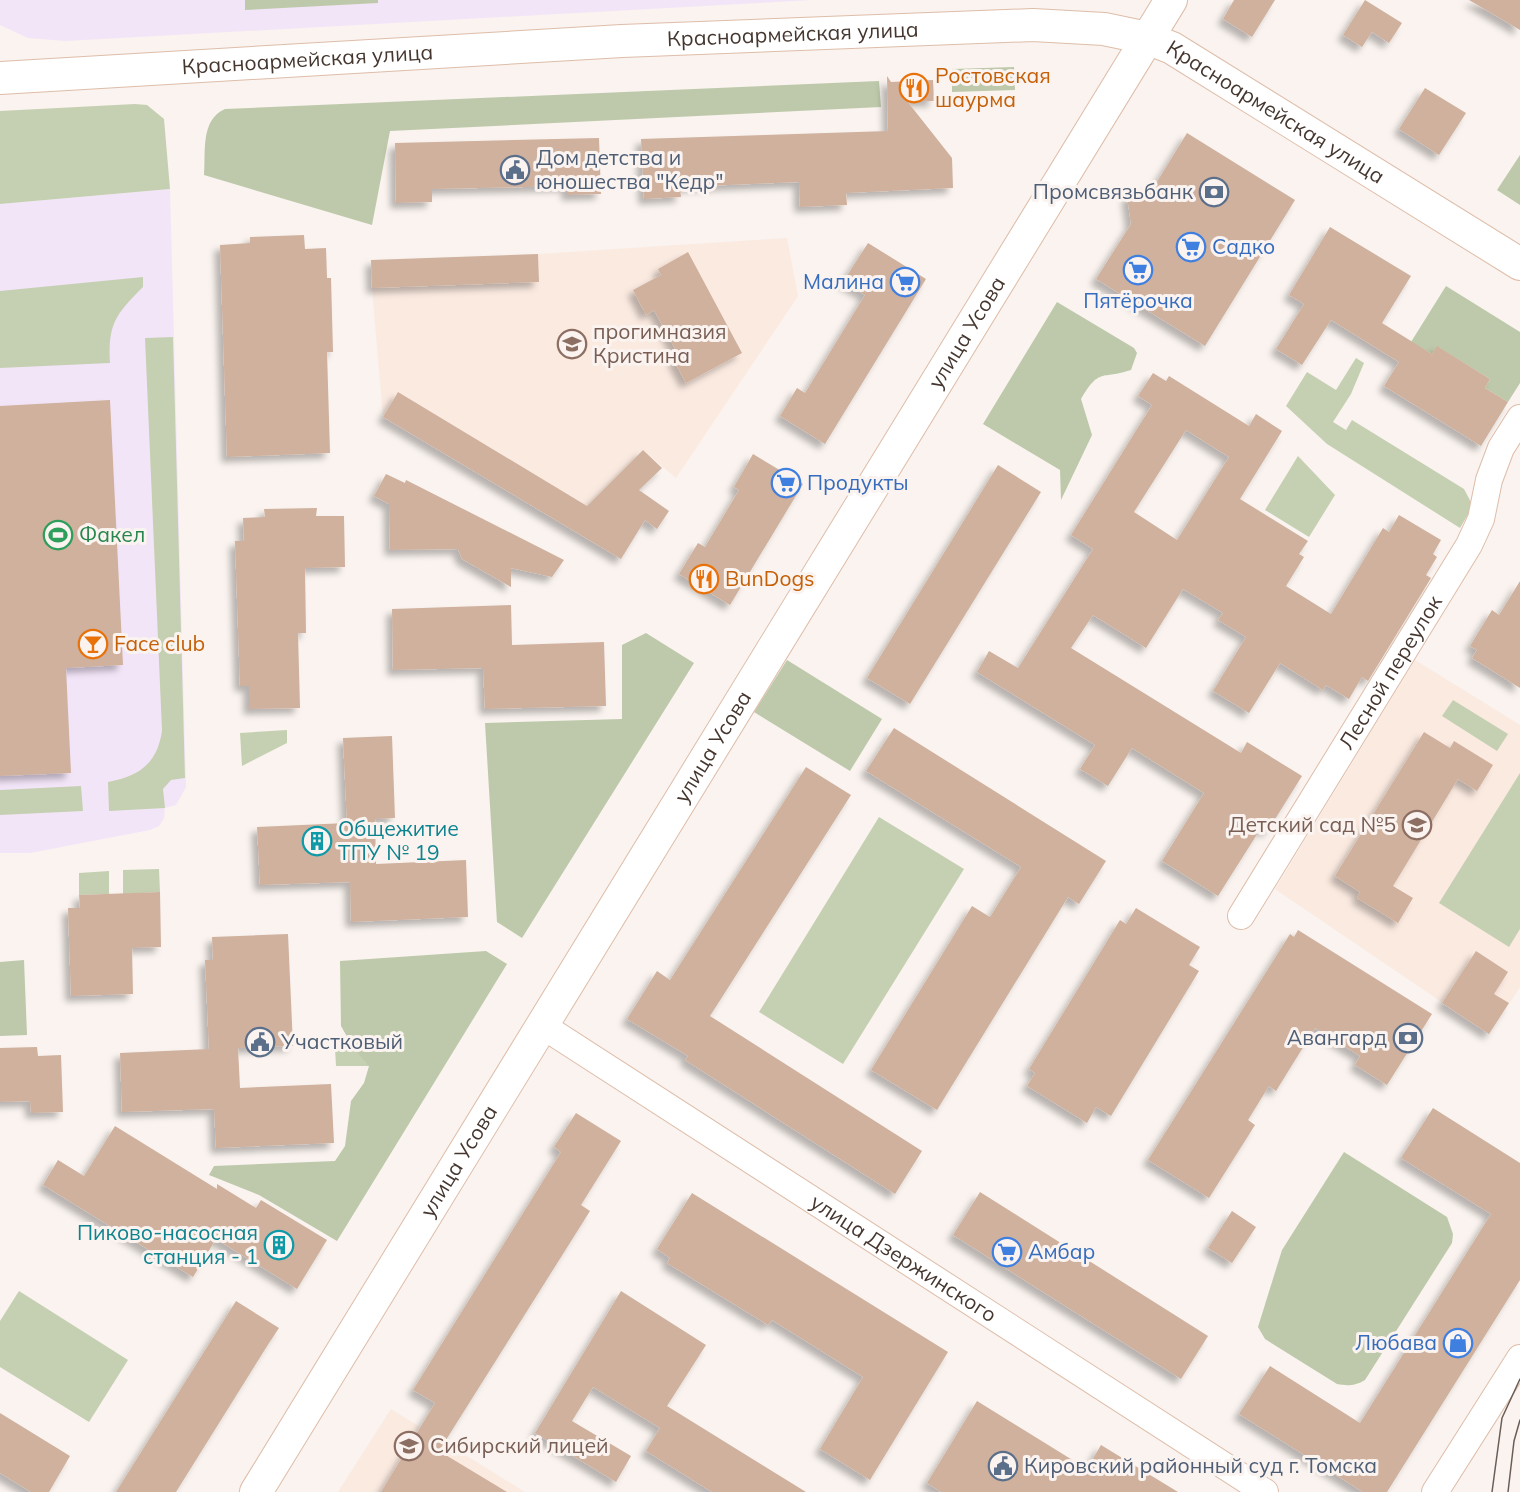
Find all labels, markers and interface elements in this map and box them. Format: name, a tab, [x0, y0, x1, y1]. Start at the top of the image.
street label: Красноармейская улица	[666, 15, 919, 51]
street label: Красноармейская улица	[1162, 34, 1390, 189]
street label: Красноармейская улица	[181, 38, 434, 79]
place label: Ростовская шаурма	[935, 62, 1051, 112]
restaurant icon: Ростовская шаурма	[898, 72, 930, 104]
place label: Дом детства и юношества "Кедр"	[536, 144, 724, 194]
public building icon: Дом детства и юношества "Кедр"	[499, 154, 531, 186]
bank icon: Промсвязьбанк	[1198, 176, 1230, 208]
place label: Промсвязьбанк	[1033, 178, 1194, 204]
supermarket icon: Садко	[1175, 231, 1207, 263]
place label: Садко	[1212, 233, 1275, 259]
supermarket icon: Пятёрочка	[1122, 254, 1154, 286]
supermarket icon: Малина	[889, 266, 921, 298]
place label: Малина	[803, 268, 884, 294]
street label: улица Усова	[922, 271, 1010, 393]
place label: Пятёрочка	[1083, 287, 1193, 313]
place label: прогимназия Кристина	[593, 318, 727, 368]
school or university icon: прогимназия Кристина	[556, 328, 588, 360]
supermarket icon: Продукты	[770, 467, 802, 499]
place label: Продукты	[807, 469, 909, 495]
sports icon: Факел	[42, 519, 74, 551]
place label: Факел	[79, 521, 145, 547]
restaurant icon: BunDogs	[688, 563, 720, 595]
place label: BunDogs	[725, 565, 814, 591]
street label: Лесной переулок	[1333, 589, 1447, 754]
bar icon: Face club	[77, 628, 109, 660]
place label: Face club	[114, 630, 205, 656]
street label: улица Усова	[668, 686, 756, 807]
school or university icon: Детский сад №5	[1401, 809, 1433, 841]
place label: Детский сад №5	[1229, 811, 1396, 837]
place label: Общежитие ТПУ № 19	[338, 815, 459, 865]
building icon: Общежитие ТПУ № 19	[301, 825, 333, 857]
bank icon: Авангард	[1392, 1022, 1424, 1054]
place label: Авангард	[1287, 1024, 1387, 1050]
public building icon: Участковый	[244, 1026, 276, 1058]
place label: Участковый	[280, 1028, 403, 1054]
street label: улица Усова	[414, 1100, 502, 1222]
street label: улица Дзержинского	[806, 1188, 1002, 1327]
place label: Пиково-насосная станция - 1	[77, 1219, 258, 1269]
building icon: Пиково-насосная станция - 1	[263, 1229, 295, 1261]
supermarket icon: Амбар	[991, 1236, 1023, 1268]
place label: Амбар	[1028, 1238, 1095, 1264]
shop icon: Любава	[1442, 1327, 1474, 1359]
place label: Любава	[1355, 1329, 1437, 1355]
school or university icon: Сибирский лицей	[393, 1430, 425, 1462]
place label: Сибирский лицей	[430, 1432, 609, 1458]
public building icon: Кировский районный суд г. Томска	[987, 1450, 1019, 1482]
place label: Кировский районный суд г. Томска	[1024, 1452, 1377, 1478]

